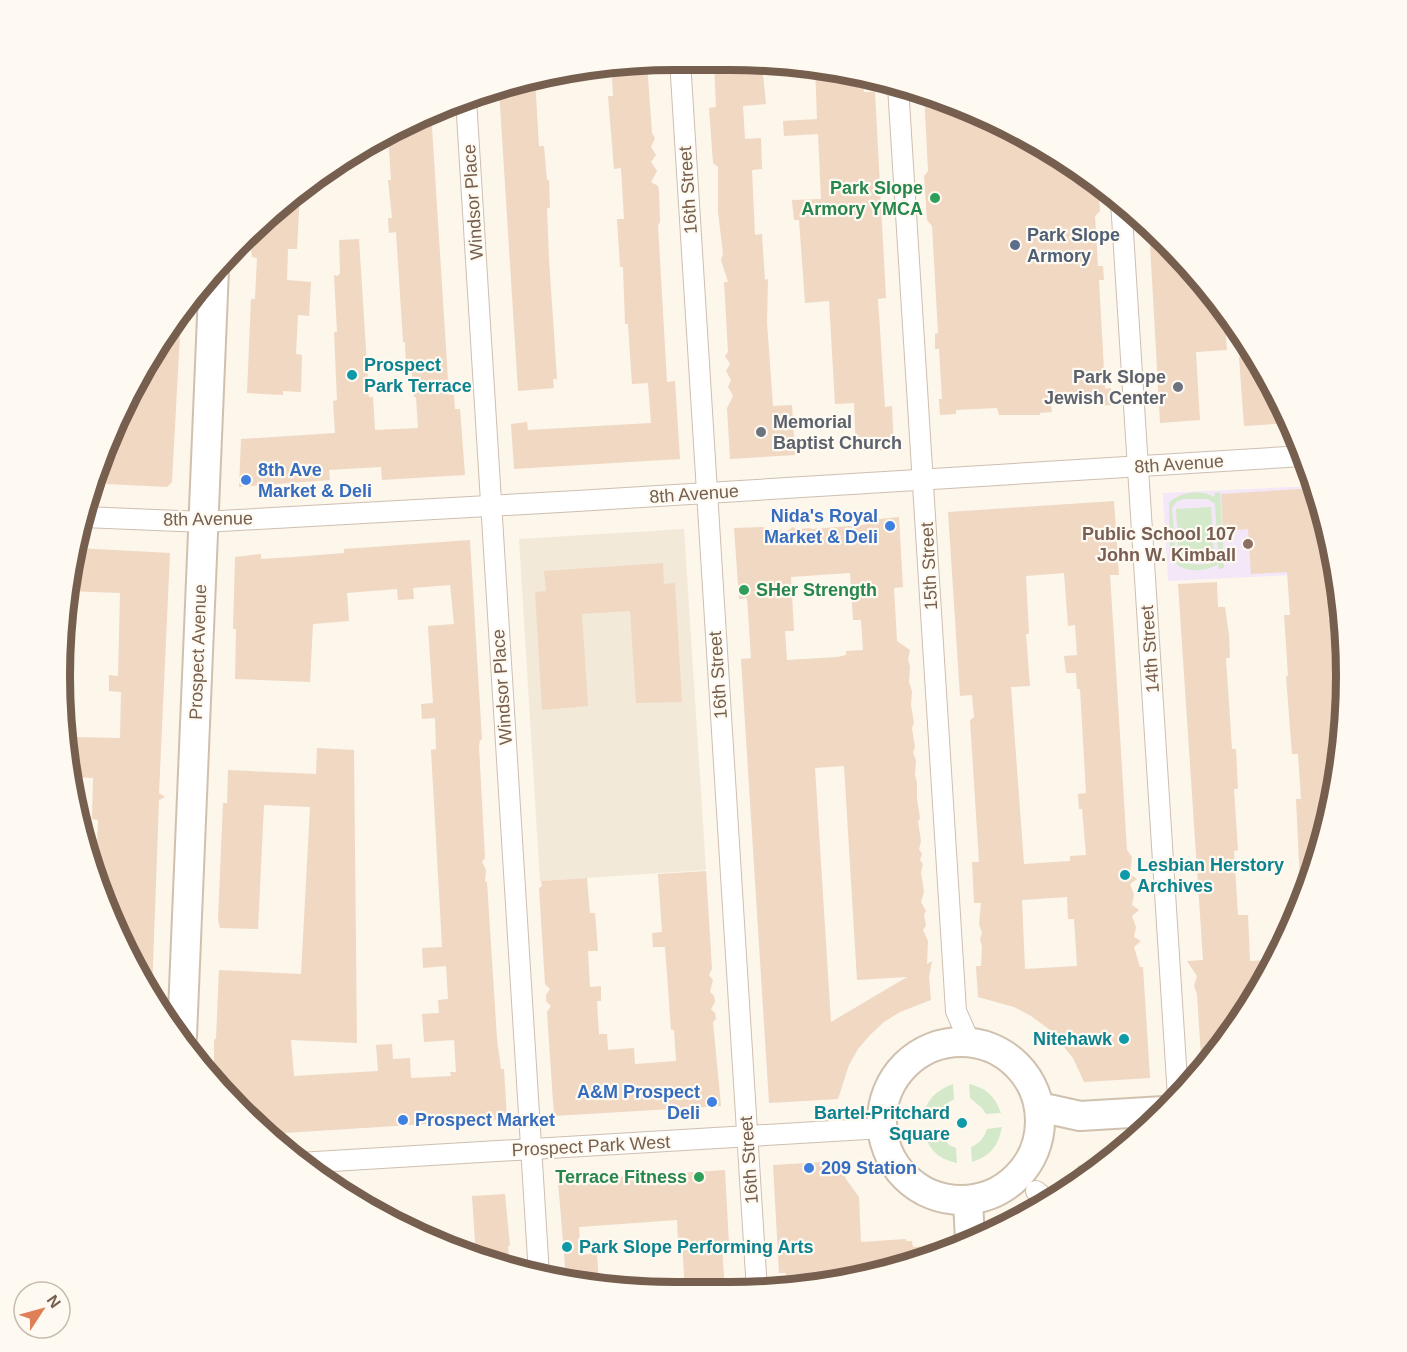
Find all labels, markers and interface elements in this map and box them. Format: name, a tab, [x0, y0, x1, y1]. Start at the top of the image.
street label: Windsor Place	[459, 143, 487, 261]
street label: 16th Street	[675, 145, 701, 235]
place label: Park Slope Armory YMCA	[801, 178, 923, 219]
marker: Park Slope Armory YMCA	[928, 191, 942, 205]
place label: Park Slope Armory	[1027, 225, 1120, 266]
marker: Park Slope Armory	[1008, 238, 1022, 252]
place label: Prospect Park Terrace	[364, 355, 472, 396]
place label: Park Slope Jewish Center	[1044, 367, 1166, 408]
marker: Prospect Park Terrace	[345, 368, 359, 382]
marker: Park Slope Jewish Center	[1171, 380, 1185, 394]
place label: Memorial Baptist Church	[773, 412, 902, 453]
marker: Memorial Baptist Church	[754, 425, 768, 439]
street label: 8th Avenue	[1134, 451, 1224, 477]
place label: 8th Ave Market & Deli	[258, 460, 372, 501]
marker: 8th Ave Market & Deli	[239, 473, 253, 487]
street label: 8th Avenue	[649, 481, 739, 507]
place label: Nida's Royal Market & Deli	[764, 506, 878, 547]
street label: 8th Avenue	[163, 508, 253, 530]
marker: Nida's Royal Market & Deli	[883, 519, 897, 533]
street label: 15th Street	[917, 522, 941, 610]
place label: Public School 107 John W. Kimball	[1082, 524, 1236, 565]
marker: Public School 107 John W. Kimball	[1241, 537, 1255, 551]
place label: SHer Strength	[756, 580, 877, 600]
marker: SHer Strength	[737, 583, 751, 597]
street label: Prospect Avenue	[186, 584, 210, 720]
street label: 14th Street	[1137, 604, 1163, 694]
street label: Windsor Place	[488, 628, 516, 746]
street label: 16th Street	[705, 630, 731, 720]
place label: Lesbian Herstory Archives	[1137, 855, 1284, 896]
marker: Lesbian Herstory Archives	[1118, 868, 1132, 882]
place label: Nitehawk	[1033, 1029, 1113, 1049]
marker: Nitehawk	[1117, 1032, 1131, 1046]
place label: A&M Prospect Deli	[577, 1082, 700, 1123]
marker: A&M Prospect Deli	[705, 1095, 719, 1109]
place label: Bartel-Pritchard Square	[814, 1103, 950, 1144]
place label: Prospect Market	[415, 1110, 555, 1130]
marker: Prospect Market	[396, 1113, 410, 1127]
street label: 16th Street	[736, 1115, 762, 1205]
marker: Bartel-Pritchard Square	[955, 1116, 969, 1130]
street label: Prospect Park West	[511, 1132, 671, 1160]
place label: 209 Station	[821, 1158, 917, 1178]
marker: 209 Station	[802, 1161, 816, 1175]
place label: Terrace Fitness	[555, 1167, 687, 1187]
marker: Terrace Fitness	[692, 1170, 706, 1184]
place label: Park Slope Performing Arts	[579, 1237, 813, 1257]
marker: Park Slope Performing Arts	[560, 1240, 574, 1254]
north arrow	[12, 1280, 72, 1340]
text: N	[43, 1292, 64, 1311]

